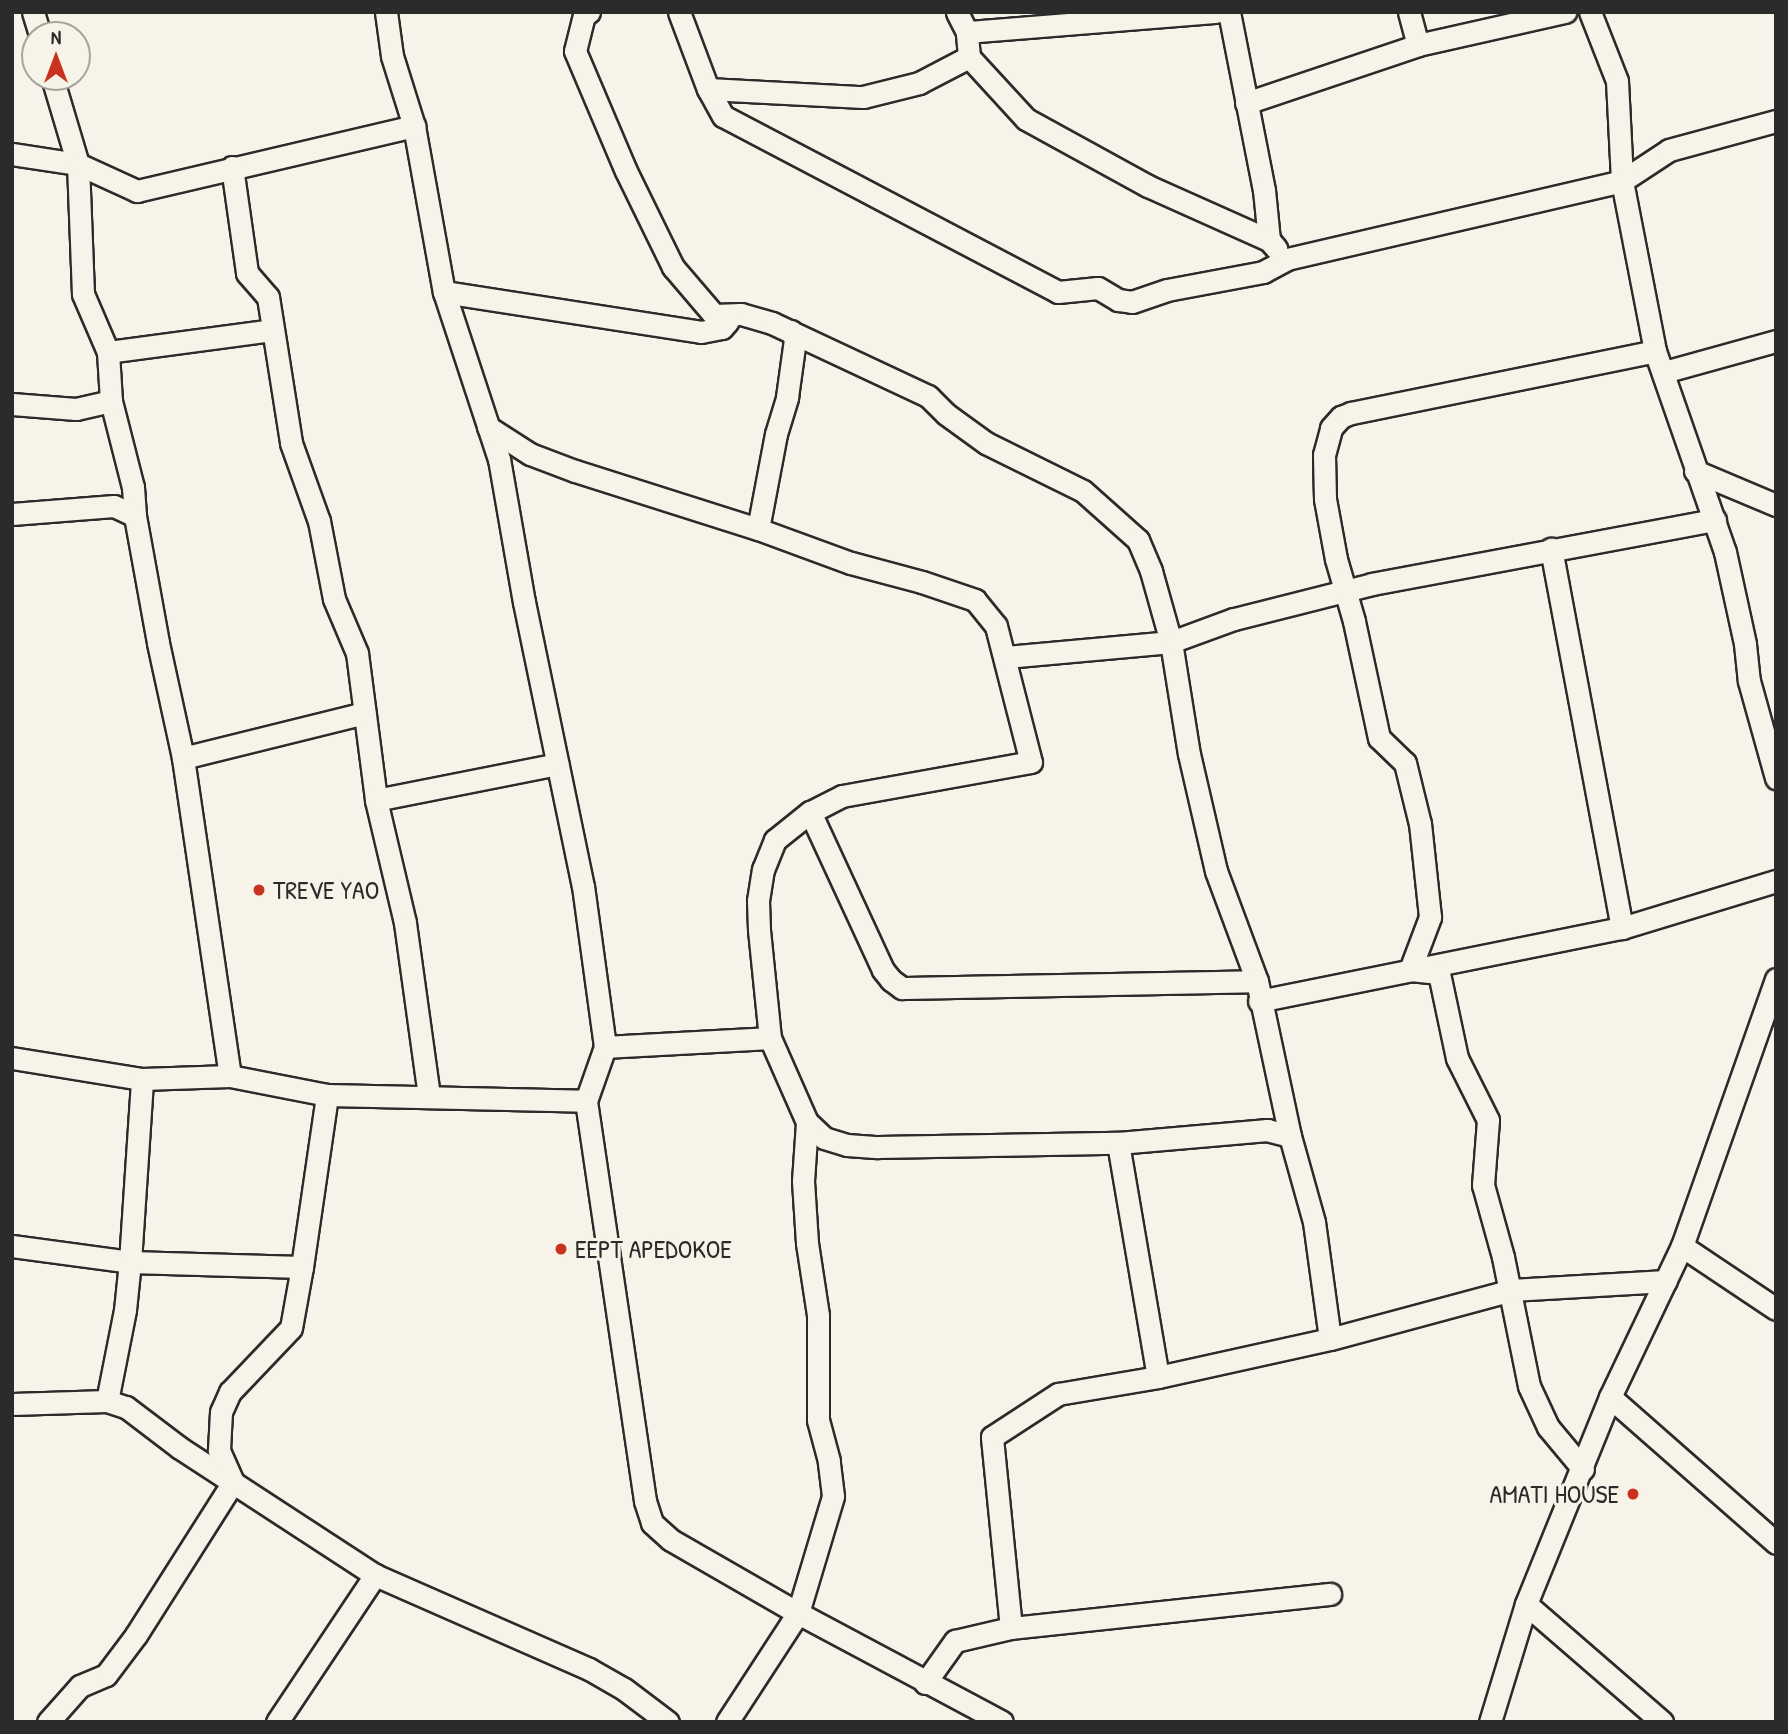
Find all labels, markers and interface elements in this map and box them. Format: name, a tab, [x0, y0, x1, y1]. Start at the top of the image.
north arrow	[21, 21, 91, 91]
text: N	[51, 24, 61, 50]
place label: TREVE YAO	[273, 874, 379, 906]
marker: TREVE YAO	[251, 882, 267, 898]
place label: EEPT APEDOKOE	[575, 1233, 732, 1265]
marker: EEPT APEDOKOE	[553, 1241, 569, 1257]
place label: AMATI HOUSE	[1490, 1478, 1619, 1510]
marker: AMATI HOUSE	[1625, 1486, 1641, 1502]

